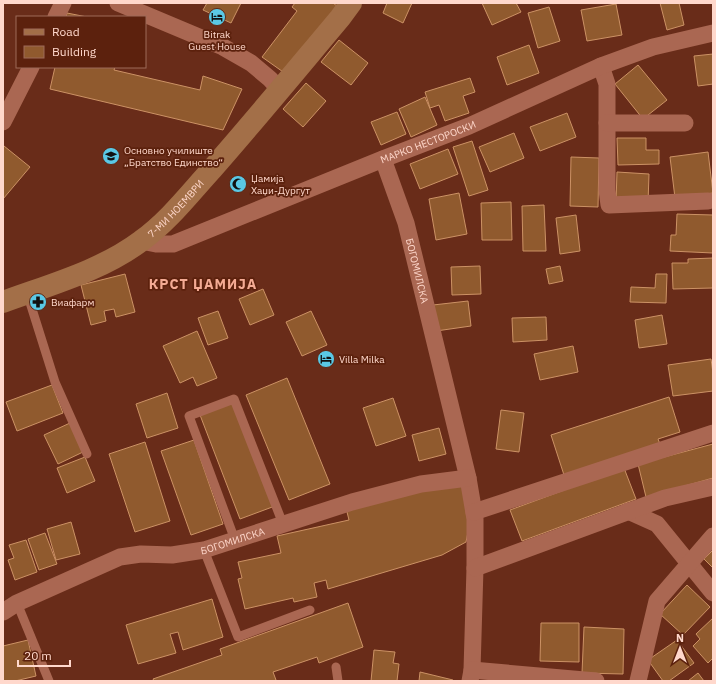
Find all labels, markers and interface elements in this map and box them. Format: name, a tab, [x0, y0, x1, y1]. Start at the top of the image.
hotel icon: Bitrak Guest House	[207, 7, 227, 27]
legend	[16, 16, 146, 68]
text: Road	[52, 24, 80, 39]
place label: Bitrak Guest House	[188, 28, 246, 53]
text: Building	[52, 44, 97, 59]
street label: МАРКО НЕСТОРОСКИ	[379, 118, 478, 166]
place label: Основно училиште „Братство Единство“	[124, 144, 223, 169]
school or university icon: Основно училиште „Братство Единство“	[101, 146, 121, 166]
place label: Џамија Хаџи-Дургут	[251, 172, 310, 197]
mosque icon: Џамија Хаџи-Дургут	[228, 174, 248, 194]
street label: 7-МИ НОЕМВРИ	[145, 177, 207, 240]
street label: БОГОМИЛСКА	[403, 237, 431, 305]
district label: КРСТ ЏАМИЈА	[149, 275, 257, 293]
pharmacy icon: Виафарм	[28, 292, 48, 312]
place label: Виафарм	[51, 296, 94, 309]
hotel icon: Villa Milka	[316, 349, 336, 369]
place label: Villa Milka	[339, 353, 385, 366]
street label: БОГОМИЛСКА	[200, 525, 267, 557]
north arrow	[660, 628, 700, 668]
text: N	[676, 631, 684, 645]
scale bar	[18, 642, 70, 668]
text: 20 m	[24, 648, 52, 663]

